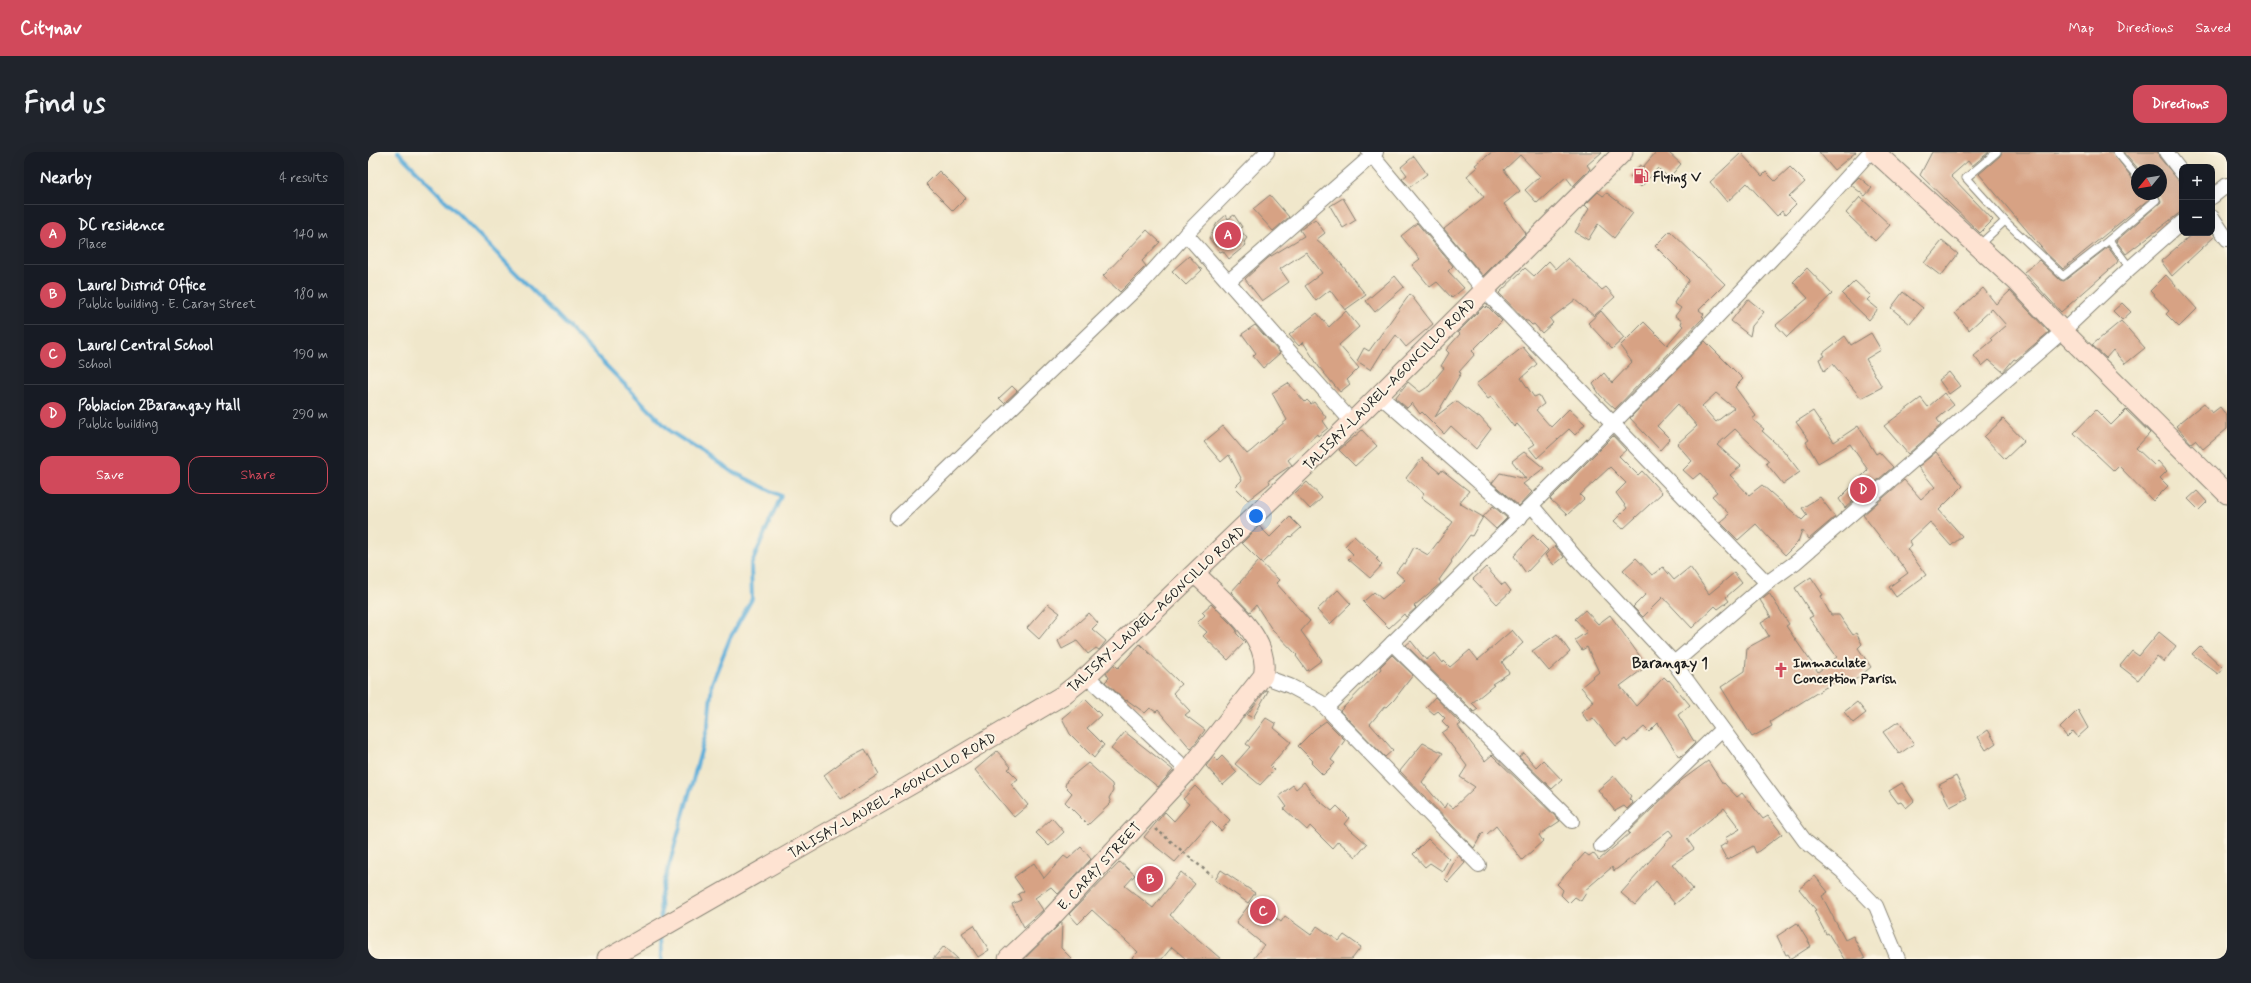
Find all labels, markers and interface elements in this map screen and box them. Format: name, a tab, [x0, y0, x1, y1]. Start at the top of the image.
text: Citynav	[20, 16, 82, 41]
text: Map	[2068, 19, 2094, 37]
text: Directions	[2116, 19, 2174, 37]
text: Saved	[2196, 19, 2231, 37]
button: Directions	[2133, 85, 2227, 123]
text: Find us	[24, 86, 105, 123]
north arrow	[2131, 164, 2167, 200]
map controls	[2179, 164, 2215, 236]
button: +	[2179, 164, 2215, 200]
text: Nearby	[40, 167, 92, 189]
fuel station icon: Flying V	[1632, 167, 1650, 185]
place label: Flying V	[1653, 168, 1702, 189]
text: 4 results	[279, 170, 328, 187]
button: −	[2179, 200, 2215, 236]
text: DC residence	[78, 216, 165, 236]
pin: A	[1215, 220, 1241, 250]
text: A	[49, 226, 57, 243]
text: 140 m	[293, 226, 328, 243]
text: Place	[78, 236, 107, 253]
text: Laurel District Office	[78, 276, 206, 296]
text: B	[49, 286, 57, 303]
text: 180 m	[293, 286, 328, 303]
street label: TALISAY-LAUREL-AGONCILLO ROAD	[1299, 294, 1480, 475]
text: Public building · E. Caray Street	[78, 296, 256, 313]
text: Laurel Central School	[78, 336, 213, 356]
text: C	[48, 346, 58, 363]
text: 190 m	[293, 346, 328, 363]
text: School	[78, 356, 112, 373]
text: Poblacion 2Barangay Hall	[78, 396, 240, 416]
text: D	[49, 406, 57, 423]
text: 290 m	[292, 406, 328, 423]
text: Public building	[78, 416, 158, 433]
button: Save	[40, 456, 180, 494]
button: Share	[188, 456, 328, 494]
pin: D	[1850, 475, 1876, 505]
your location	[1246, 506, 1266, 526]
street label: TALISAY-LAUREL-AGONCILLO ROAD	[1064, 522, 1250, 697]
district label: Barangay 1	[1632, 654, 1708, 675]
place label: Immaculate Conception Parish	[1793, 654, 1897, 688]
church icon: Immaculate Conception Parish	[1772, 661, 1790, 679]
street label: TALISAY-LAUREL-AGONCILLO ROAD	[785, 729, 1000, 863]
street label: E. CARAY STREET	[1054, 819, 1145, 915]
pin: B	[1137, 864, 1163, 894]
pin: C	[1250, 896, 1276, 926]

